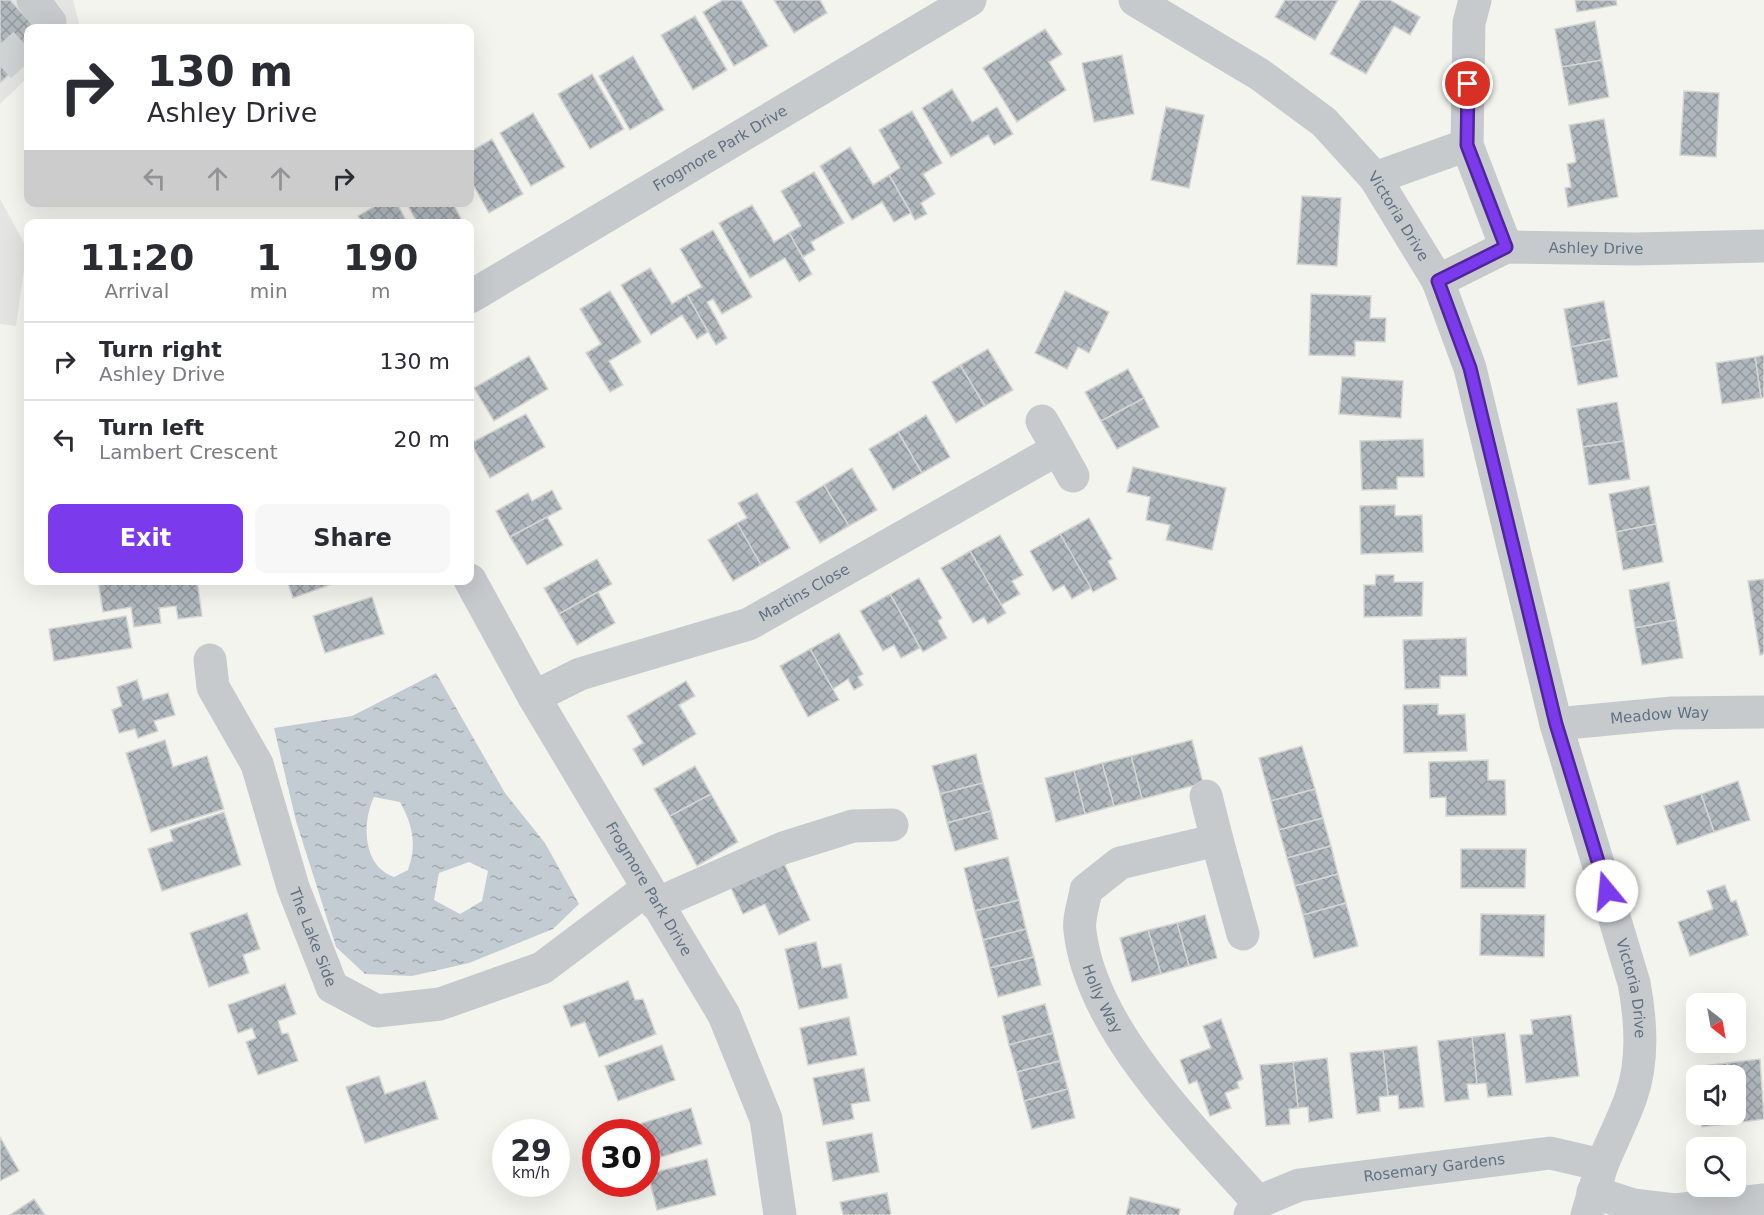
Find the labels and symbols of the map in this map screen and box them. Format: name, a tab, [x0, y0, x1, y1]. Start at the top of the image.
pin	[1442, 58, 1493, 109]
street label: Frogmore Park Drive	[650, 102, 791, 195]
street label: Victoria Drive	[1364, 168, 1433, 265]
street label: Ashley Drive	[1548, 239, 1644, 258]
street label: Martins Close	[756, 560, 853, 626]
street label: Meadow Way	[1609, 704, 1709, 728]
street label: Frogmore Park Drive	[602, 819, 696, 959]
position arrow	[1575, 859, 1639, 923]
street label: The Lake Side	[285, 884, 340, 989]
street label: Victoria Drive	[1612, 936, 1649, 1039]
street label: Holly Way	[1079, 962, 1126, 1037]
north arrow	[1686, 993, 1746, 1053]
speed limit sign: 30	[582, 1119, 660, 1197]
street label: Rosemary Gardens	[1362, 1150, 1506, 1186]

